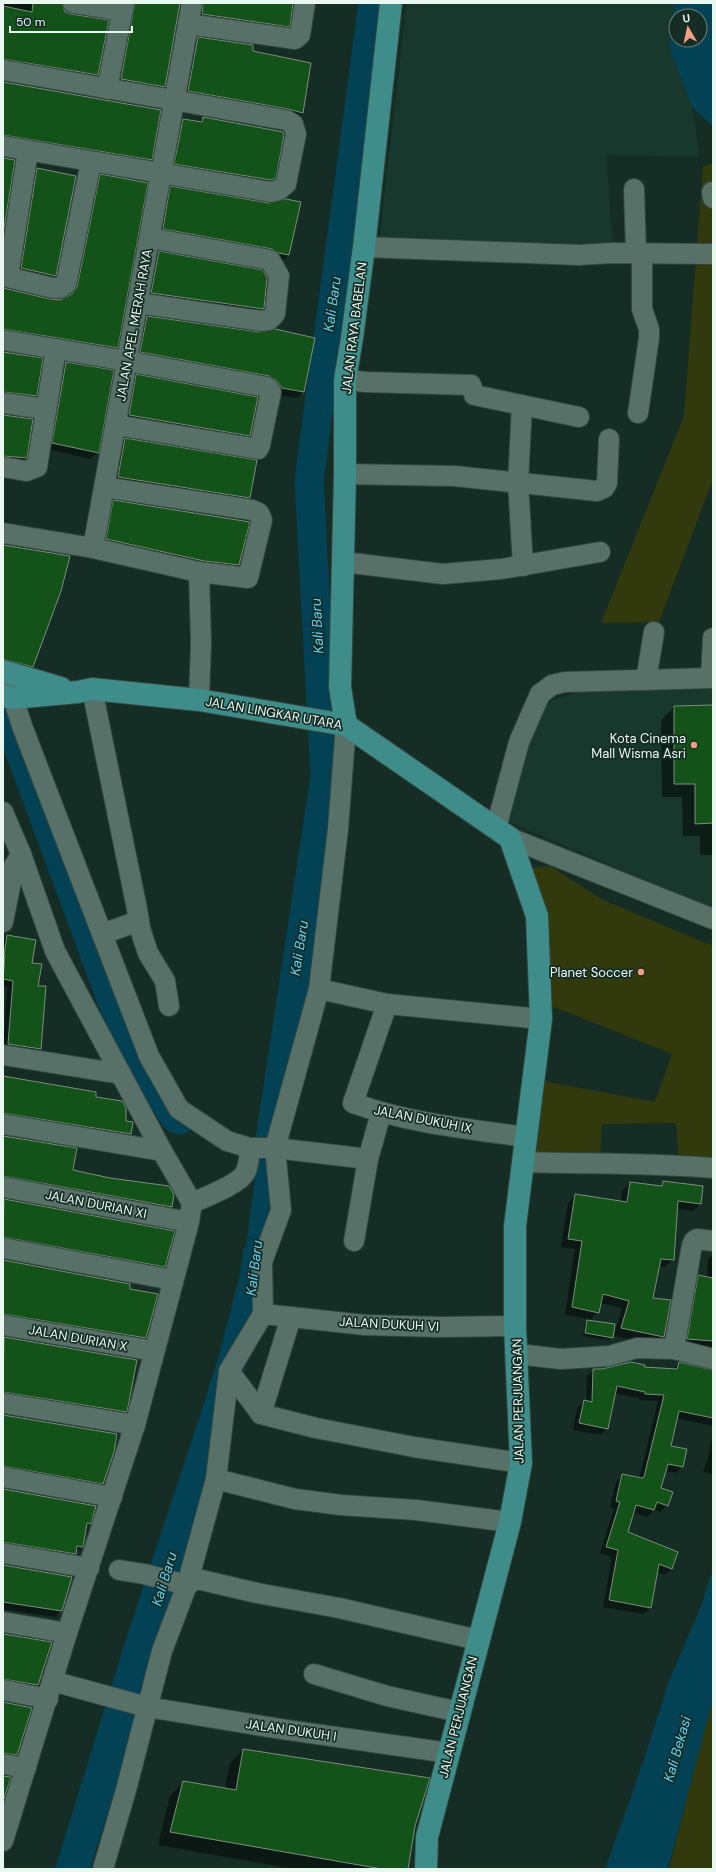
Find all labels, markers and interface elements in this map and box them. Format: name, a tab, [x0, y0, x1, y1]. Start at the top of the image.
scale bar	[10, 8, 132, 34]
north arrow	[668, 8, 708, 48]
text: U	[682, 11, 691, 26]
text: 50 m	[16, 14, 45, 30]
street label: JALAN APEL MERAH RAYA	[112, 247, 156, 402]
street label: JALAN RAYA BABELAN	[337, 261, 371, 395]
water label: Kali Baru	[319, 275, 345, 333]
water label: Kali Baru	[307, 598, 327, 654]
street label: JALAN LINGKAR UTARA	[204, 693, 344, 733]
place label: Kota Cinema Mall Wisma Asri	[591, 730, 686, 762]
marker: Kota Cinema Mall Wisma Asri	[689, 740, 699, 750]
water label: Kali Baru	[286, 919, 312, 977]
place label: Planet Soccer	[550, 964, 633, 981]
marker: Planet Soccer	[636, 967, 646, 977]
street label: JALAN DUKUH IX	[373, 1101, 474, 1137]
street label: JALAN DURIAN XI	[44, 1186, 148, 1222]
water label: Kali Baru	[242, 1239, 266, 1297]
street label: JALAN DUKUH VI	[338, 1313, 440, 1335]
street label: JALAN DURIAN X	[27, 1321, 129, 1355]
street label: JALAN PERJUANGAN	[508, 1338, 528, 1464]
water label: Kali Baru	[147, 1550, 181, 1608]
street label: JALAN PERJUANGAN	[435, 1654, 481, 1780]
water label: Kali Bekasi	[659, 1713, 695, 1784]
street label: JALAN DUKUH I	[244, 1715, 338, 1745]

